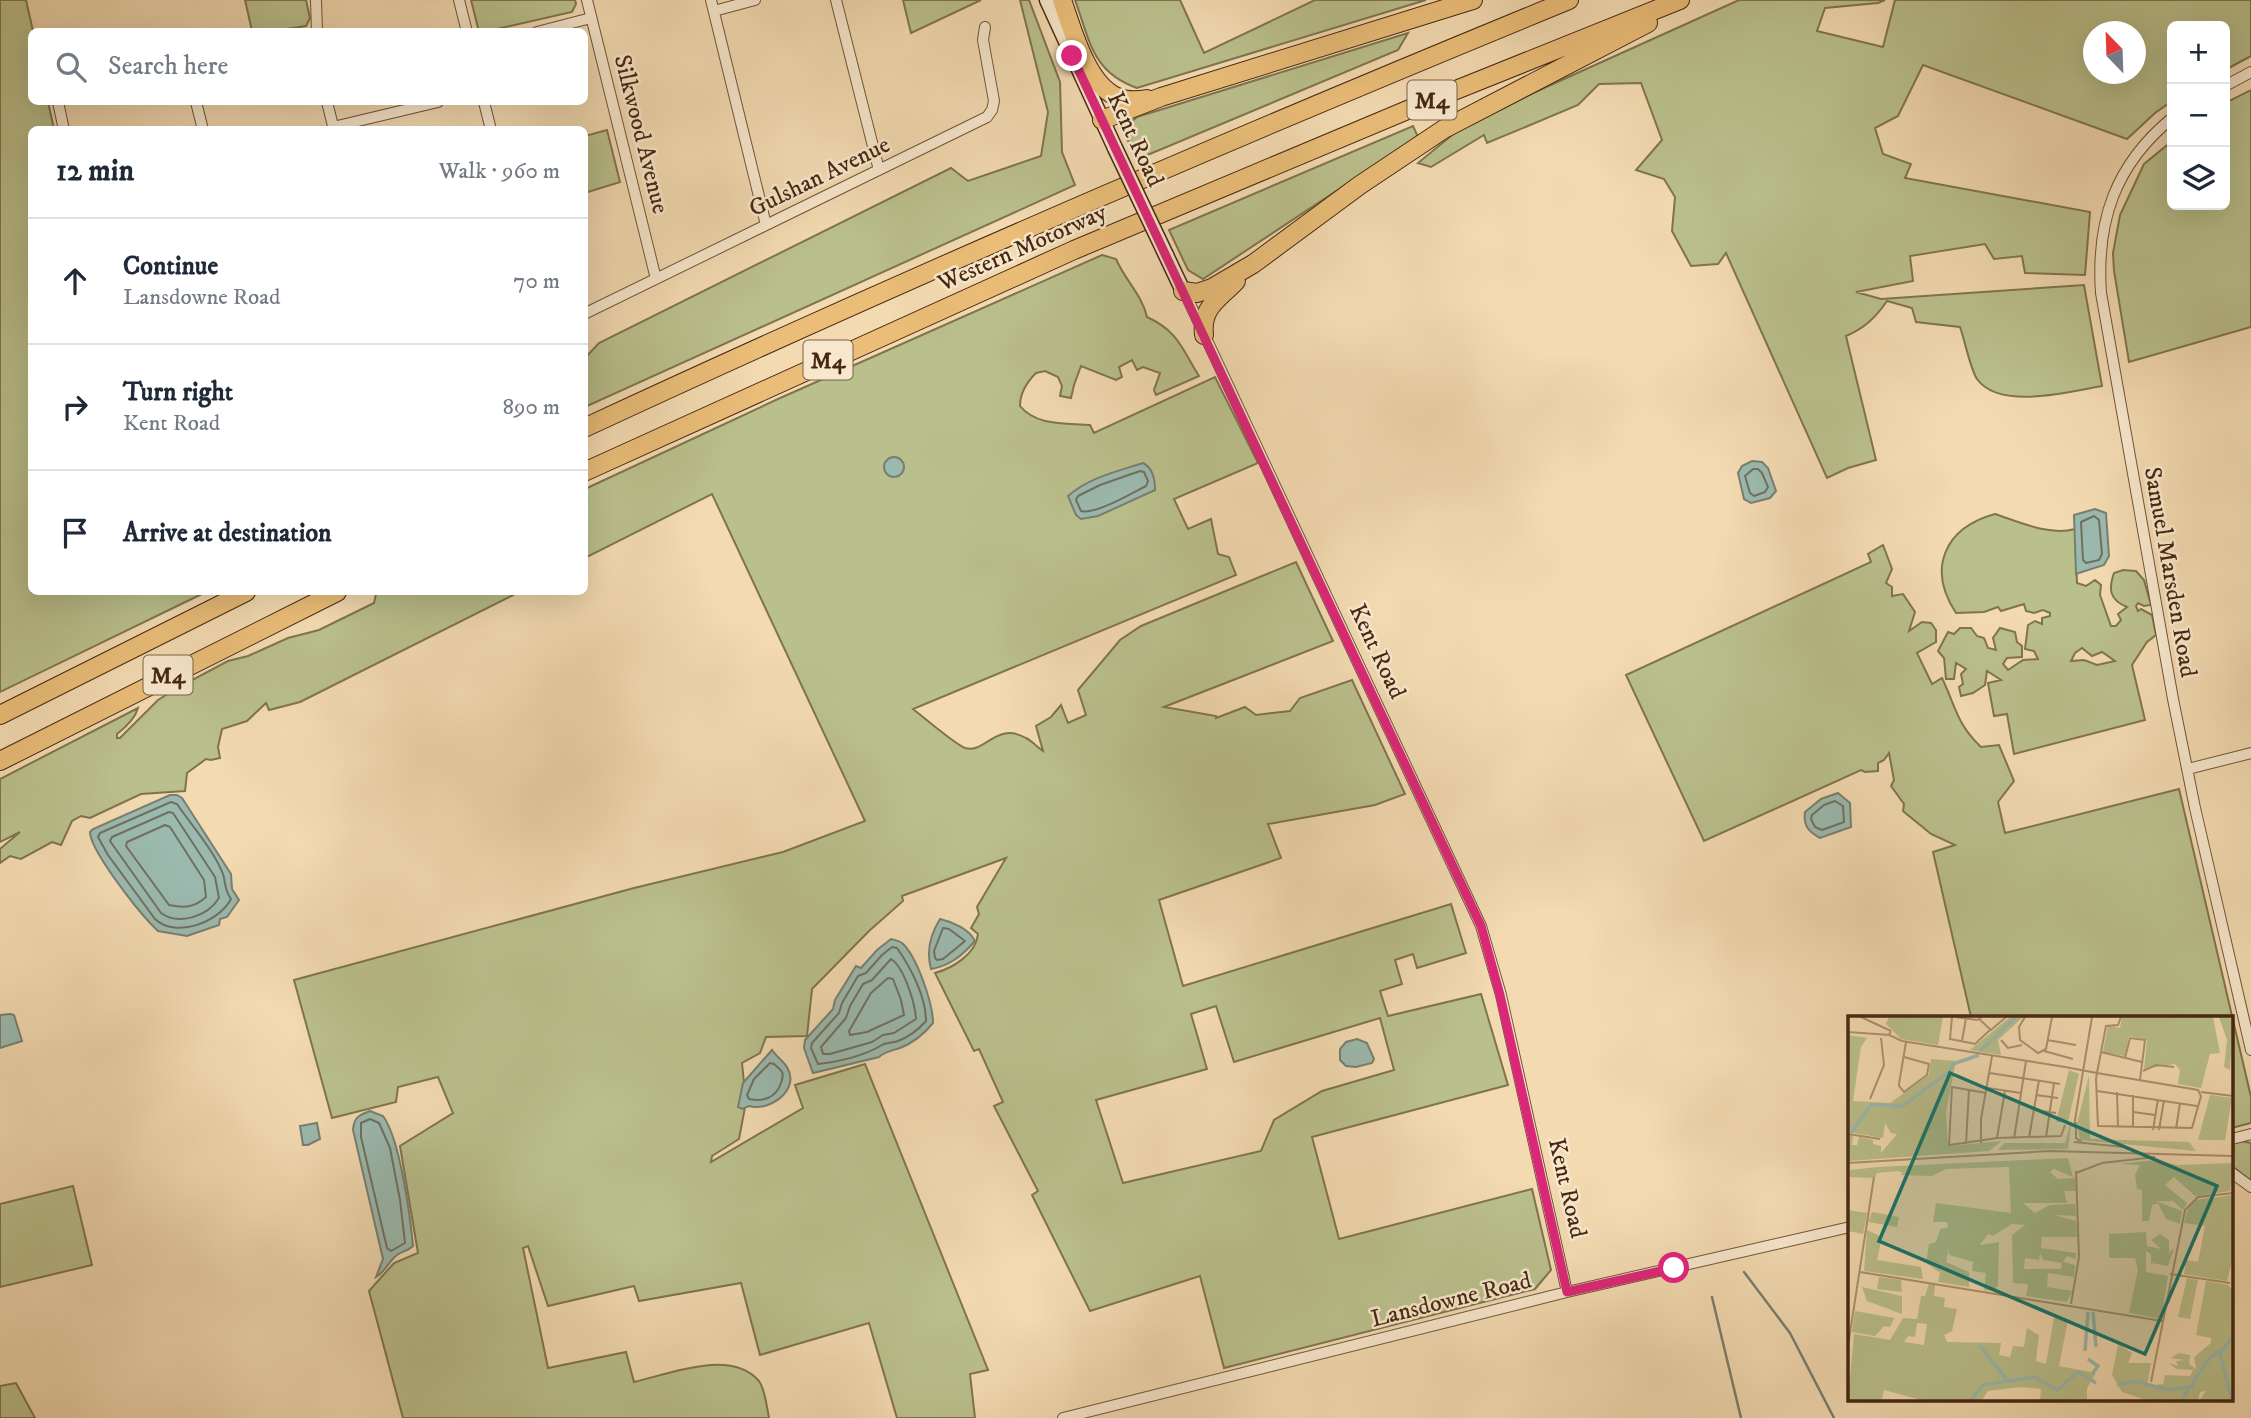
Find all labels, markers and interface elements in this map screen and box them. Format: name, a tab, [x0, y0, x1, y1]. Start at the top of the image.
north arrow	[2083, 21, 2146, 84]
map controls	[2167, 21, 2230, 210]
button: +	[2167, 21, 2230, 84]
search box	[28, 28, 588, 105]
route end	[1056, 40, 1087, 71]
icon: search	[52, 48, 90, 86]
text: Search here	[108, 50, 228, 83]
street label: Silkwood Avenue	[607, 52, 675, 217]
road number: M4	[1408, 80, 1456, 120]
button: −	[2167, 84, 2230, 147]
street label: Kent Road	[1100, 87, 1170, 192]
street label: Gulshan Avenue	[744, 130, 895, 224]
button: layers	[2167, 147, 2230, 210]
text: 12 min	[56, 153, 134, 190]
text: Walk · 960 m	[439, 157, 560, 186]
street label: Western Motorway	[932, 197, 1112, 299]
text: Continue	[123, 250, 218, 283]
icon: ahead	[56, 262, 94, 300]
text: 70 m	[513, 267, 560, 296]
text: Lansdowne Road	[123, 283, 280, 312]
road number: M4	[804, 340, 852, 380]
text: Turn right	[123, 376, 233, 409]
icon: right	[56, 388, 94, 426]
text: 890 m	[502, 393, 560, 422]
text: Kent Road	[123, 409, 220, 438]
street label: Samuel Marsden Road	[2137, 465, 2203, 680]
icon: arrive	[56, 514, 94, 552]
text: Arrive at destination	[123, 517, 332, 550]
street label: Kent Road	[1342, 599, 1412, 704]
road number: M4	[144, 656, 192, 694]
inset map	[1848, 1016, 2234, 1400]
street label: Kent Road	[1541, 1135, 1593, 1241]
route start	[1658, 1252, 1689, 1283]
street label: Lansdowne Road	[1368, 1266, 1535, 1334]

